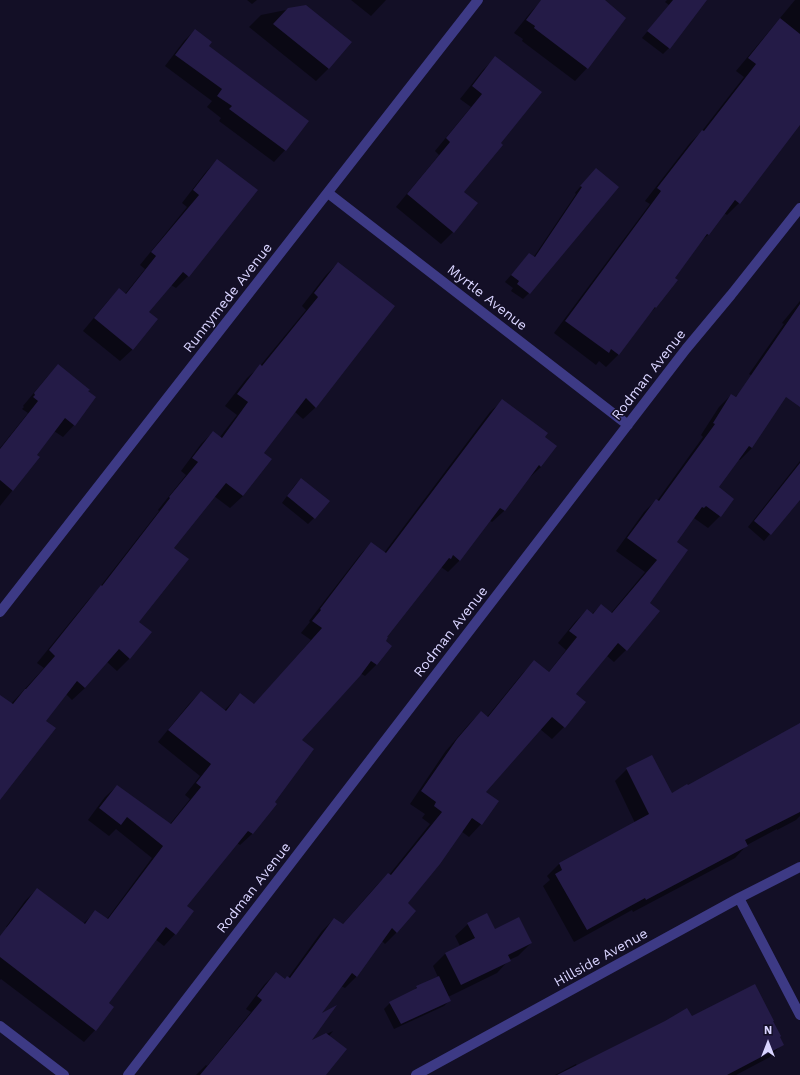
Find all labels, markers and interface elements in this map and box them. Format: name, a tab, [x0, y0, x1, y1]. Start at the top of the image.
street label: Runnymede Avenue	[180, 240, 276, 356]
street label: Myrtle Avenue	[444, 262, 530, 334]
street label: Rodman Avenue	[608, 326, 690, 424]
street label: Rodman Avenue	[410, 583, 492, 681]
street label: Rodman Avenue	[213, 839, 295, 937]
street label: Hillside Avenue	[551, 925, 651, 991]
north arrow	[748, 1023, 788, 1063]
text: N	[764, 1024, 772, 1037]

